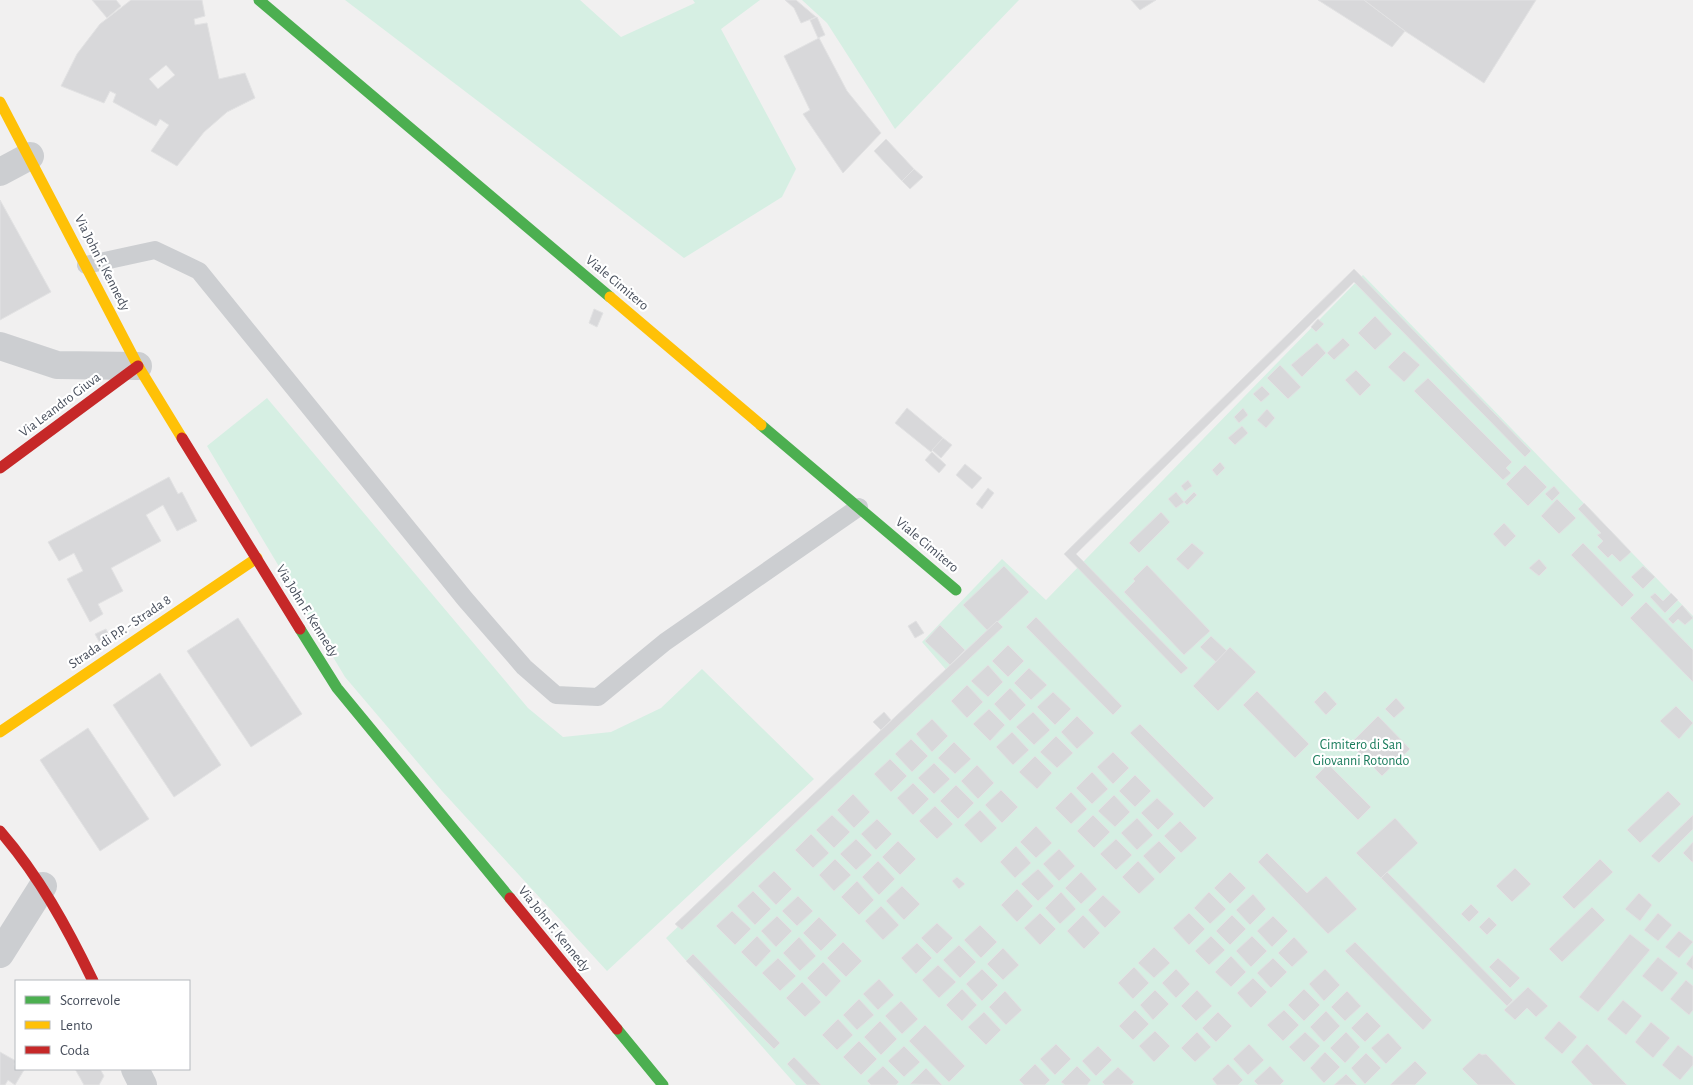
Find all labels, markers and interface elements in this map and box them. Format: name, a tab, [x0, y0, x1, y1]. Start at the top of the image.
street label: Via John F. Kennedy	[72, 213, 132, 313]
street label: Viale Cimitero	[583, 253, 651, 313]
street label: Via Leandro Giuva	[17, 370, 104, 440]
street label: Viale Cimitero	[893, 515, 961, 575]
street label: Via John F. Kennedy	[273, 563, 341, 659]
street label: Strada di P.P. - Strada 8	[66, 593, 174, 671]
park label: Cimitero di San Giovanni Rotondo	[1313, 738, 1410, 768]
street label: Via John F. Kennedy	[515, 884, 593, 974]
legend	[15, 980, 190, 1070]
text: Scorrevole	[60, 993, 121, 1008]
text: Lento	[60, 1018, 93, 1033]
text: Coda	[60, 1043, 90, 1058]

